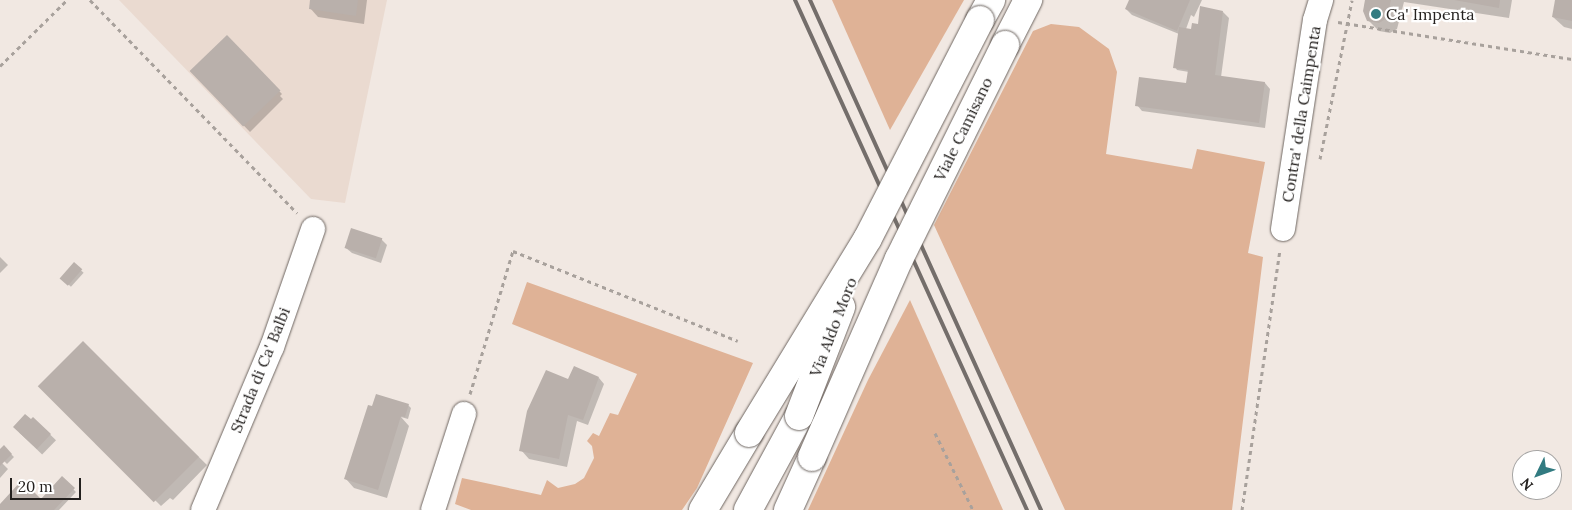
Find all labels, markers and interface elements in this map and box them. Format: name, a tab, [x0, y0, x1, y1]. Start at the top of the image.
place label: Ca' Impenta	[1386, 4, 1475, 24]
marker: Ca' Impenta	[1370, 8, 1382, 20]
street label: Contra' della Caimpenta	[1278, 24, 1324, 204]
street label: Viale Camisano	[930, 74, 996, 184]
street label: Via Aldo Moro	[805, 275, 861, 379]
street label: Strada di Ca' Balbi	[226, 304, 294, 436]
north arrow	[1512, 450, 1562, 500]
scale bar	[12, 468, 84, 500]
text: N	[1516, 474, 1537, 494]
text: 20 m	[18, 477, 53, 496]

